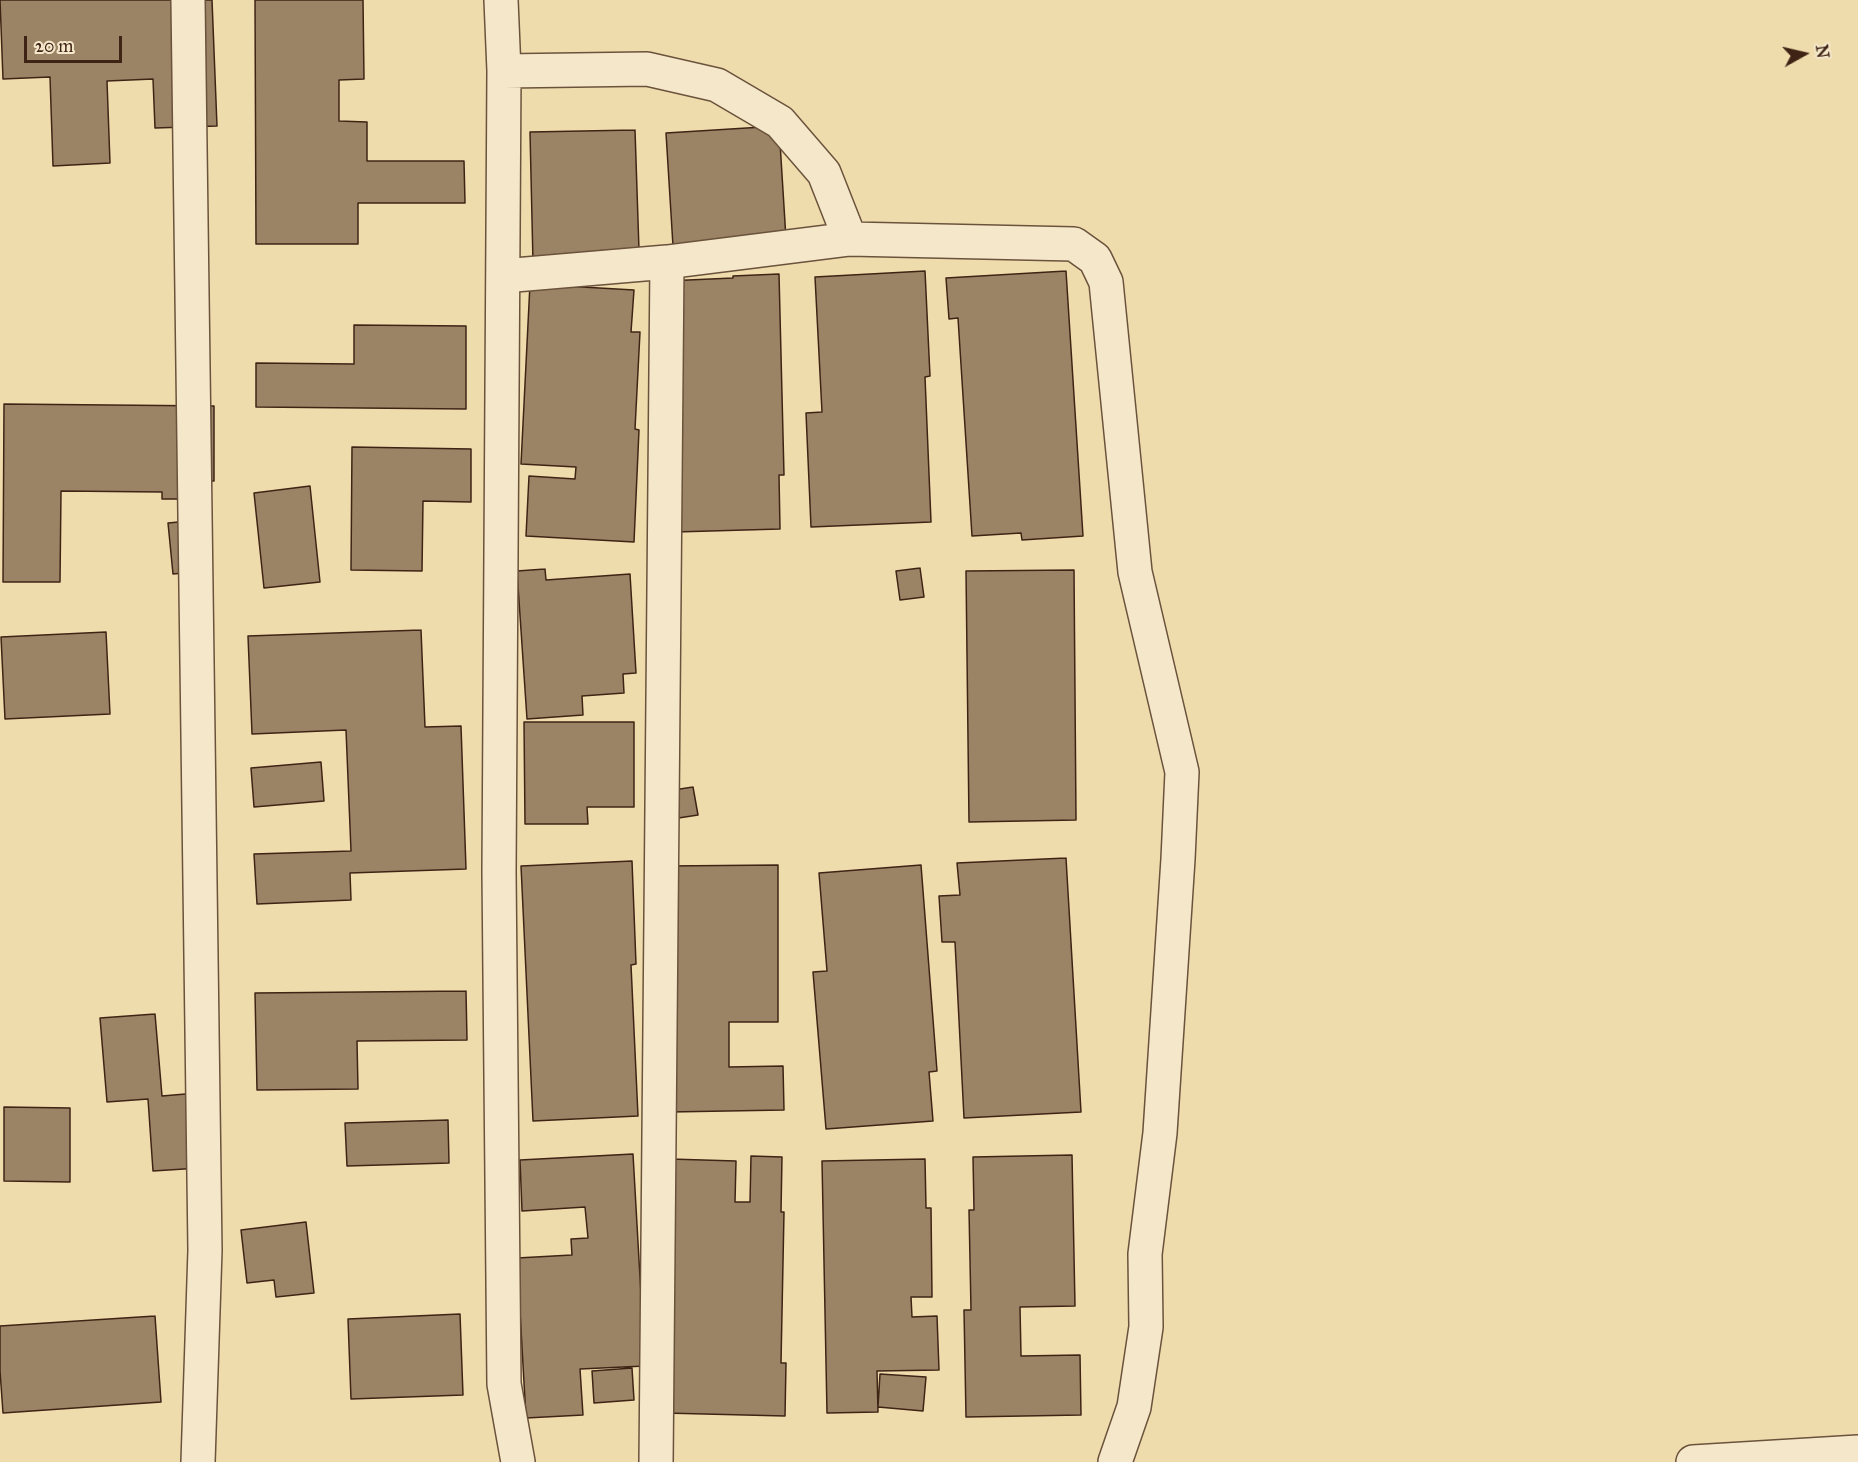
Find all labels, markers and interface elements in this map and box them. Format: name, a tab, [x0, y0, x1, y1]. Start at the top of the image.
scale bar	[27, 24, 124, 62]
north arrow	[1774, 24, 1834, 84]
text: 20 m	[35, 35, 73, 57]
text: N	[1812, 43, 1833, 59]

